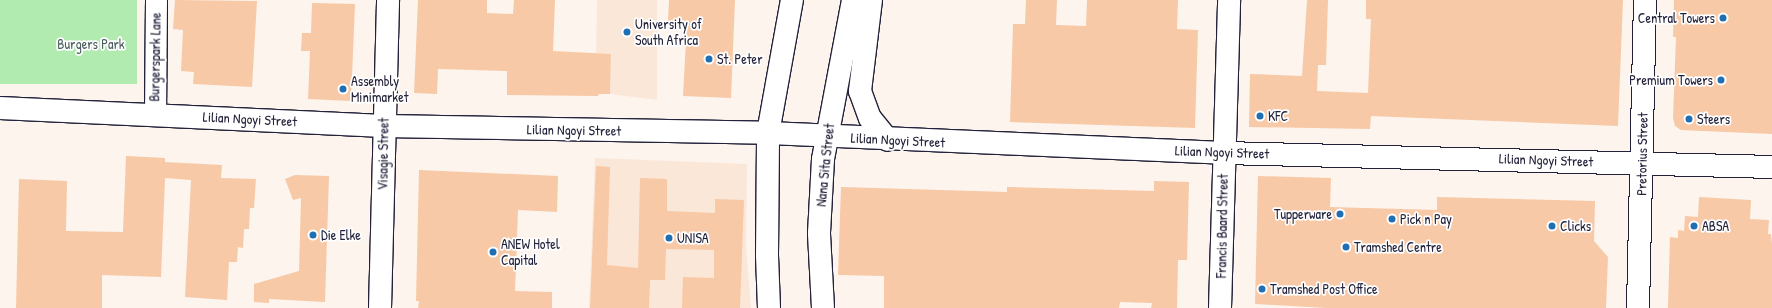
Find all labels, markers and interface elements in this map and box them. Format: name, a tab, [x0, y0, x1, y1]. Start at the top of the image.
place label: Central Towers	[1638, 10, 1715, 26]
street label: Burgerspark Lane	[146, 12, 164, 102]
marker: Central Towers	[1718, 13, 1728, 23]
place label: University of South Africa	[635, 16, 702, 48]
marker: University of South Africa	[622, 27, 632, 37]
park label: Burgers Park	[57, 36, 125, 52]
place label: St. Peter	[717, 51, 763, 67]
marker: St. Peter	[704, 54, 714, 64]
place label: Premium Towers	[1629, 72, 1713, 88]
place label: Assembly Minimarket	[351, 73, 409, 106]
marker: Premium Towers	[1716, 75, 1726, 85]
marker: Assembly Minimarket	[338, 84, 348, 94]
street label: Lilian Ngoyi Street	[202, 108, 298, 130]
place label: KFC	[1268, 108, 1288, 124]
marker: KFC	[1255, 111, 1265, 121]
place label: Steers	[1697, 111, 1730, 127]
street label: Pretorius Street	[1633, 112, 1651, 196]
marker: Steers	[1684, 114, 1694, 124]
street label: Visagie Street	[374, 118, 392, 190]
street label: Lilian Ngoyi Street	[527, 121, 621, 139]
street label: Nana Sita Street	[812, 123, 838, 207]
street label: Lilian Ngoyi Street	[850, 129, 946, 151]
street label: Lilian Ngoyi Street	[1175, 142, 1269, 162]
street label: Lilian Ngoyi Street	[1499, 150, 1593, 170]
street label: Francis Baard Street	[1213, 174, 1231, 278]
place label: Tupperware	[1274, 206, 1332, 222]
marker: Tupperware	[1335, 209, 1345, 219]
place label: Pick n Pay	[1400, 211, 1452, 227]
marker: Pick n Pay	[1387, 214, 1397, 224]
place label: Clicks	[1560, 218, 1591, 234]
place label: ABSA	[1702, 218, 1729, 234]
marker: Clicks	[1547, 221, 1557, 231]
marker: ABSA	[1689, 221, 1699, 231]
place label: Die Elke	[321, 227, 361, 243]
marker: Die Elke	[308, 230, 318, 240]
place label: UNISA	[677, 230, 709, 246]
marker: UNISA	[664, 233, 674, 243]
place label: ANEW Hotel Capital	[501, 236, 560, 268]
place label: Tramshed Centre	[1354, 239, 1442, 255]
marker: Tramshed Centre	[1341, 242, 1351, 252]
marker: ANEW Hotel Capital	[488, 247, 498, 257]
place label: Tramshed Post Office	[1270, 281, 1378, 297]
marker: Tramshed Post Office	[1257, 284, 1267, 294]

